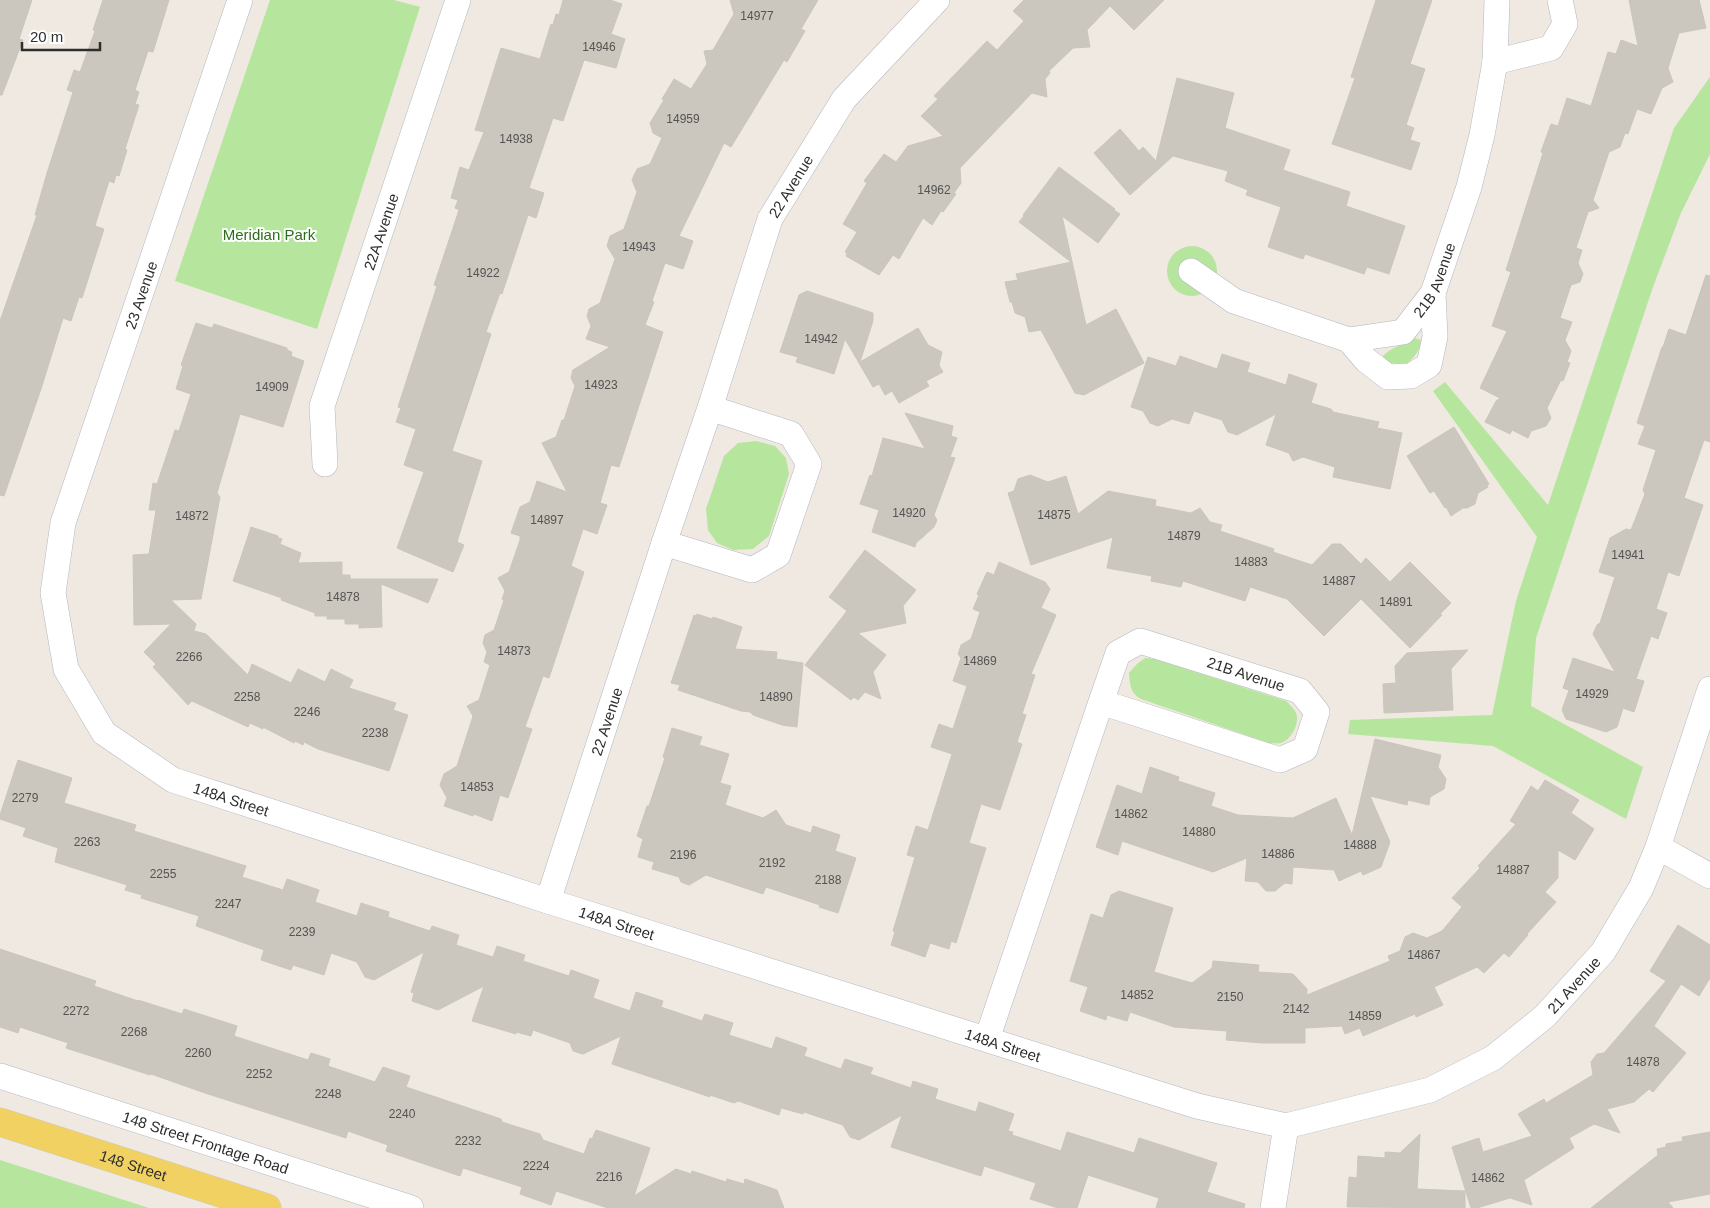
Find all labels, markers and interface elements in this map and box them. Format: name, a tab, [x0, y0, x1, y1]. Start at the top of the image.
house number: 14977	[740, 9, 774, 23]
scale bar	[22, 20, 100, 52]
text: 20 m	[30, 28, 63, 45]
house number: 14946	[582, 40, 616, 54]
house number: 14959	[666, 112, 700, 126]
house number: 14938	[499, 132, 533, 146]
street label: 22 Avenue	[765, 151, 816, 221]
house number: 14962	[917, 183, 951, 197]
street label: 22A Avenue	[360, 191, 401, 272]
park label: Meridian Park	[223, 226, 316, 243]
house number: 14943	[622, 240, 656, 254]
street label: 21B Avenue	[1409, 240, 1458, 320]
street label: 23 Avenue	[121, 259, 161, 331]
house number: 14922	[466, 266, 500, 280]
house number: 14942	[804, 332, 838, 346]
house number: 14923	[584, 378, 618, 392]
house number: 14909	[255, 380, 289, 394]
house number: 14920	[892, 506, 926, 520]
house number: 14875	[1037, 508, 1071, 522]
house number: 14872	[175, 509, 209, 523]
house number: 14897	[530, 513, 564, 527]
house number: 14879	[1167, 529, 1201, 543]
house number: 14941	[1611, 548, 1645, 562]
house number: 14883	[1234, 555, 1268, 569]
house number: 14887	[1322, 574, 1356, 588]
house number: 14878	[326, 590, 360, 604]
house number: 14891	[1379, 595, 1413, 609]
house number: 14873	[497, 644, 531, 658]
house number: 2266	[176, 650, 203, 664]
street label: 21B Avenue	[1205, 653, 1287, 695]
house number: 14869	[963, 654, 997, 668]
street label: 22 Avenue	[587, 685, 625, 757]
house number: 14929	[1575, 687, 1609, 701]
house number: 2258	[234, 690, 261, 704]
house number: 14890	[759, 690, 793, 704]
house number: 2246	[294, 705, 321, 719]
house number: 2238	[362, 726, 389, 740]
street label: 148A Street	[191, 779, 272, 819]
house number: 14853	[460, 780, 494, 794]
house number: 2279	[12, 791, 39, 805]
house number: 14862	[1114, 807, 1148, 821]
house number: 14880	[1182, 825, 1216, 839]
house number: 2263	[74, 835, 101, 849]
house number: 14888	[1343, 838, 1377, 852]
house number: 14886	[1261, 847, 1295, 861]
house number: 2196	[670, 848, 697, 862]
house number: 2192	[759, 856, 786, 870]
house number: 14887	[1496, 863, 1530, 877]
house number: 2255	[150, 867, 177, 881]
house number: 2188	[815, 873, 842, 887]
house number: 2247	[215, 897, 242, 911]
street label: 148A Street	[577, 903, 657, 943]
house number: 2239	[289, 925, 316, 939]
house number: 14867	[1407, 948, 1441, 962]
street label: 21 Avenue	[1543, 953, 1603, 1017]
house number: 14852	[1120, 988, 1154, 1002]
house number: 2150	[1217, 990, 1244, 1004]
house number: 2142	[1283, 1002, 1310, 1016]
house number: 2272	[63, 1004, 90, 1018]
house number: 14859	[1348, 1009, 1382, 1023]
house number: 2268	[121, 1025, 148, 1039]
street label: 148A Street	[963, 1025, 1044, 1065]
house number: 2260	[185, 1046, 212, 1060]
house number: 14878	[1626, 1055, 1660, 1069]
house number: 2252	[246, 1067, 273, 1081]
house number: 2248	[315, 1087, 342, 1101]
street label: 148 Street Frontage Road	[120, 1107, 290, 1177]
house number: 2240	[389, 1107, 416, 1121]
house number: 2232	[455, 1134, 482, 1148]
street label: 148 Street	[98, 1146, 170, 1184]
house number: 2224	[523, 1159, 550, 1173]
house number: 2216	[596, 1170, 623, 1184]
house number: 14862	[1471, 1171, 1505, 1185]

